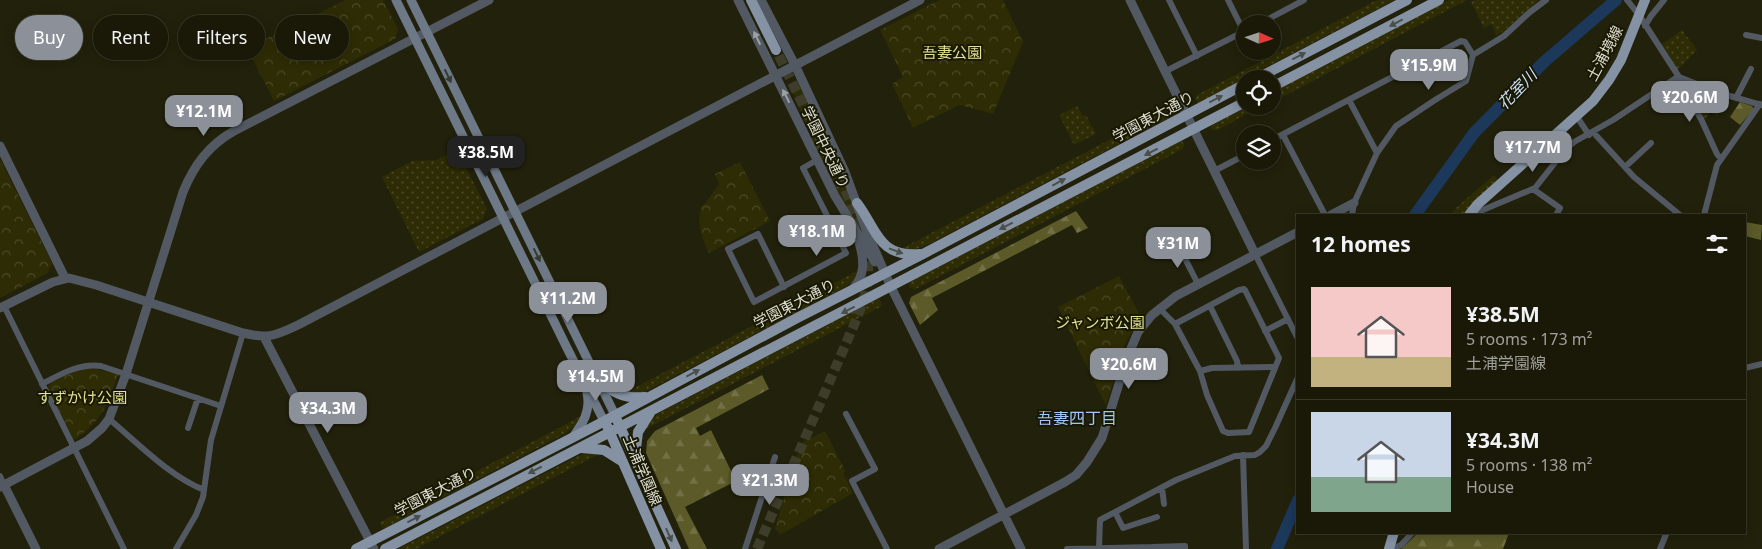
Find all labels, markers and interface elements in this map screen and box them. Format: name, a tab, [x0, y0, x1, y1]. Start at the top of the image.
chip: Buy	[15, 15, 83, 60]
chip: Rent	[93, 15, 168, 60]
chip: Filters	[178, 15, 265, 60]
chip: New	[275, 15, 349, 60]
north arrow	[1236, 15, 1281, 60]
map controls	[1236, 15, 1281, 170]
one-way arrow	[1388, 19, 1403, 27]
street label: 土浦境線	[1581, 22, 1627, 84]
one-way arrow	[753, 31, 761, 45]
park label: 吾妻公園	[922, 42, 982, 62]
pin: ¥15.9M	[1388, 48, 1470, 91]
one-way arrow	[1292, 52, 1306, 60]
text: ¥15.9M	[1401, 54, 1457, 76]
water label: 花室川	[1492, 63, 1543, 114]
one-way arrow	[444, 69, 452, 83]
button: locate	[1236, 70, 1281, 115]
pin: ¥20.6M	[1649, 80, 1731, 123]
street label: 学園東大通り	[1109, 86, 1197, 146]
text: ¥20.6M	[1662, 86, 1718, 108]
one-way arrow	[782, 89, 790, 103]
pin: ¥12.1M	[163, 94, 245, 137]
one-way arrow	[1209, 95, 1223, 103]
text: ¥12.1M	[176, 100, 232, 122]
street label: 学園中央通り	[797, 102, 855, 192]
button: layers	[1236, 125, 1281, 170]
pin: ¥17.7M	[1492, 130, 1574, 173]
pin: ¥38.5M	[445, 136, 527, 178]
text: ¥17.7M	[1505, 136, 1561, 158]
text: ¥38.5M	[458, 141, 514, 163]
one-way arrow	[1143, 148, 1158, 156]
one-way arrow	[1052, 178, 1066, 186]
pin: ¥18.1M	[776, 214, 858, 257]
text: ¥18.1M	[789, 220, 845, 242]
one-way arrow	[999, 222, 1013, 230]
pin: ¥31M	[1148, 226, 1208, 269]
text: 12 homes	[1311, 230, 1411, 258]
icon: filters	[1703, 230, 1731, 258]
text: ¥31M	[1157, 232, 1199, 254]
one-way arrow	[889, 247, 904, 255]
one-way arrow	[533, 248, 541, 262]
street label: 学園東大通り	[749, 274, 839, 332]
pin: ¥11.2M	[527, 282, 609, 324]
text: ¥11.2M	[540, 287, 596, 309]
text: ¥38.5M	[1466, 300, 1540, 328]
one-way arrow	[841, 305, 855, 314]
icon: home	[1351, 307, 1411, 367]
park label: ジャンボ公園	[1055, 312, 1145, 332]
text: 5 rooms · 173 m²	[1466, 328, 1592, 350]
pin: ¥20.6M	[1088, 348, 1170, 390]
text: 土浦学園線	[1466, 352, 1546, 374]
text: ¥20.6M	[1101, 353, 1157, 375]
pin: ¥14.5M	[555, 360, 637, 402]
text: ¥14.5M	[568, 365, 624, 387]
one-way arrow	[687, 368, 700, 377]
park label: すずかけ公園	[37, 387, 127, 407]
pin: ¥34.3M	[287, 392, 369, 434]
text: ¥34.3M	[300, 397, 356, 419]
district label: 吾妻四丁目	[1037, 407, 1117, 429]
text: ¥34.3M	[1466, 426, 1540, 454]
street label: 土浦学園線	[619, 432, 667, 508]
icon: home	[1351, 432, 1411, 492]
text: 5 rooms · 138 m²	[1466, 454, 1592, 476]
street label: 学園東大通り	[390, 462, 480, 520]
pin: ¥21.3M	[729, 464, 811, 506]
one-way arrow	[528, 466, 542, 474]
text: ¥21.3M	[742, 469, 798, 491]
text: House	[1466, 476, 1514, 498]
one-way arrow	[406, 515, 421, 523]
one-way arrow	[666, 528, 674, 542]

